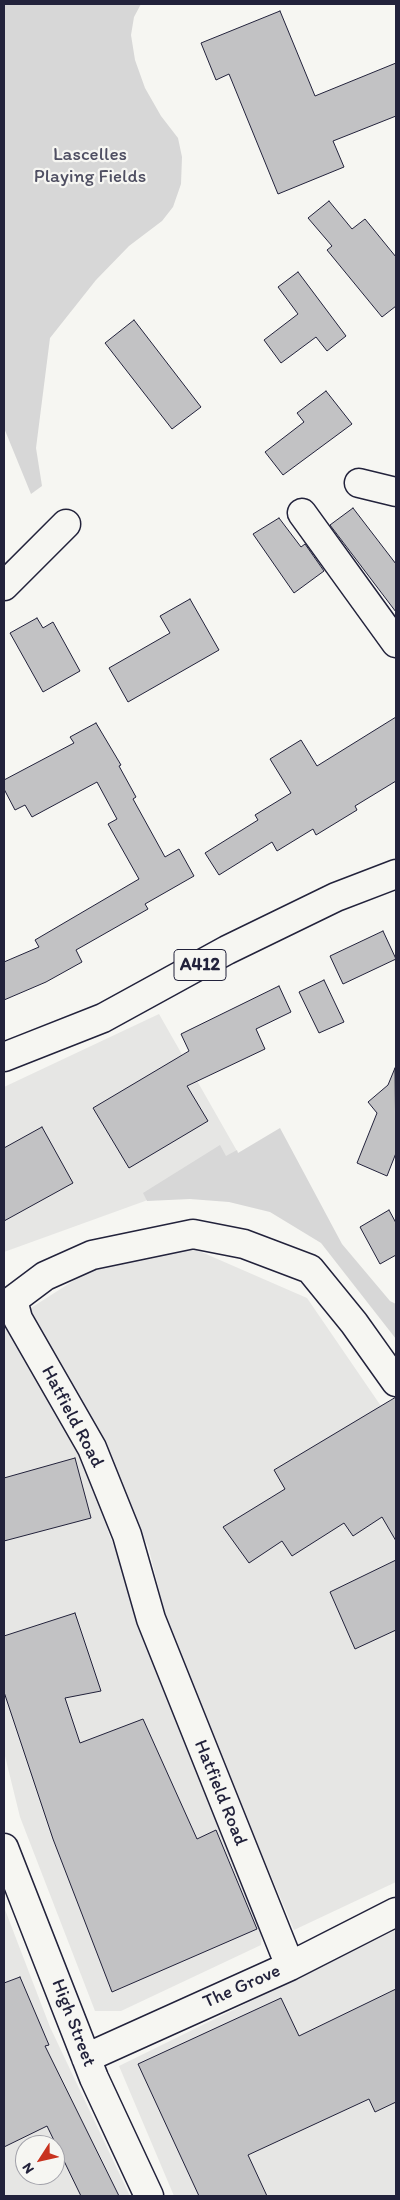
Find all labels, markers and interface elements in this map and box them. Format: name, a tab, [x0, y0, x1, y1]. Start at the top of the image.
park label: Lascelles Playing Fields	[34, 144, 146, 188]
road number: A412	[174, 950, 226, 980]
street label: Hatfield Road	[36, 1362, 108, 1472]
street label: Hatfield Road	[188, 1737, 252, 1849]
street label: The Grove	[200, 1960, 284, 2014]
street label: High Street	[46, 1976, 100, 2070]
north arrow	[15, 2135, 65, 2185]
text: N	[18, 2160, 38, 2177]

